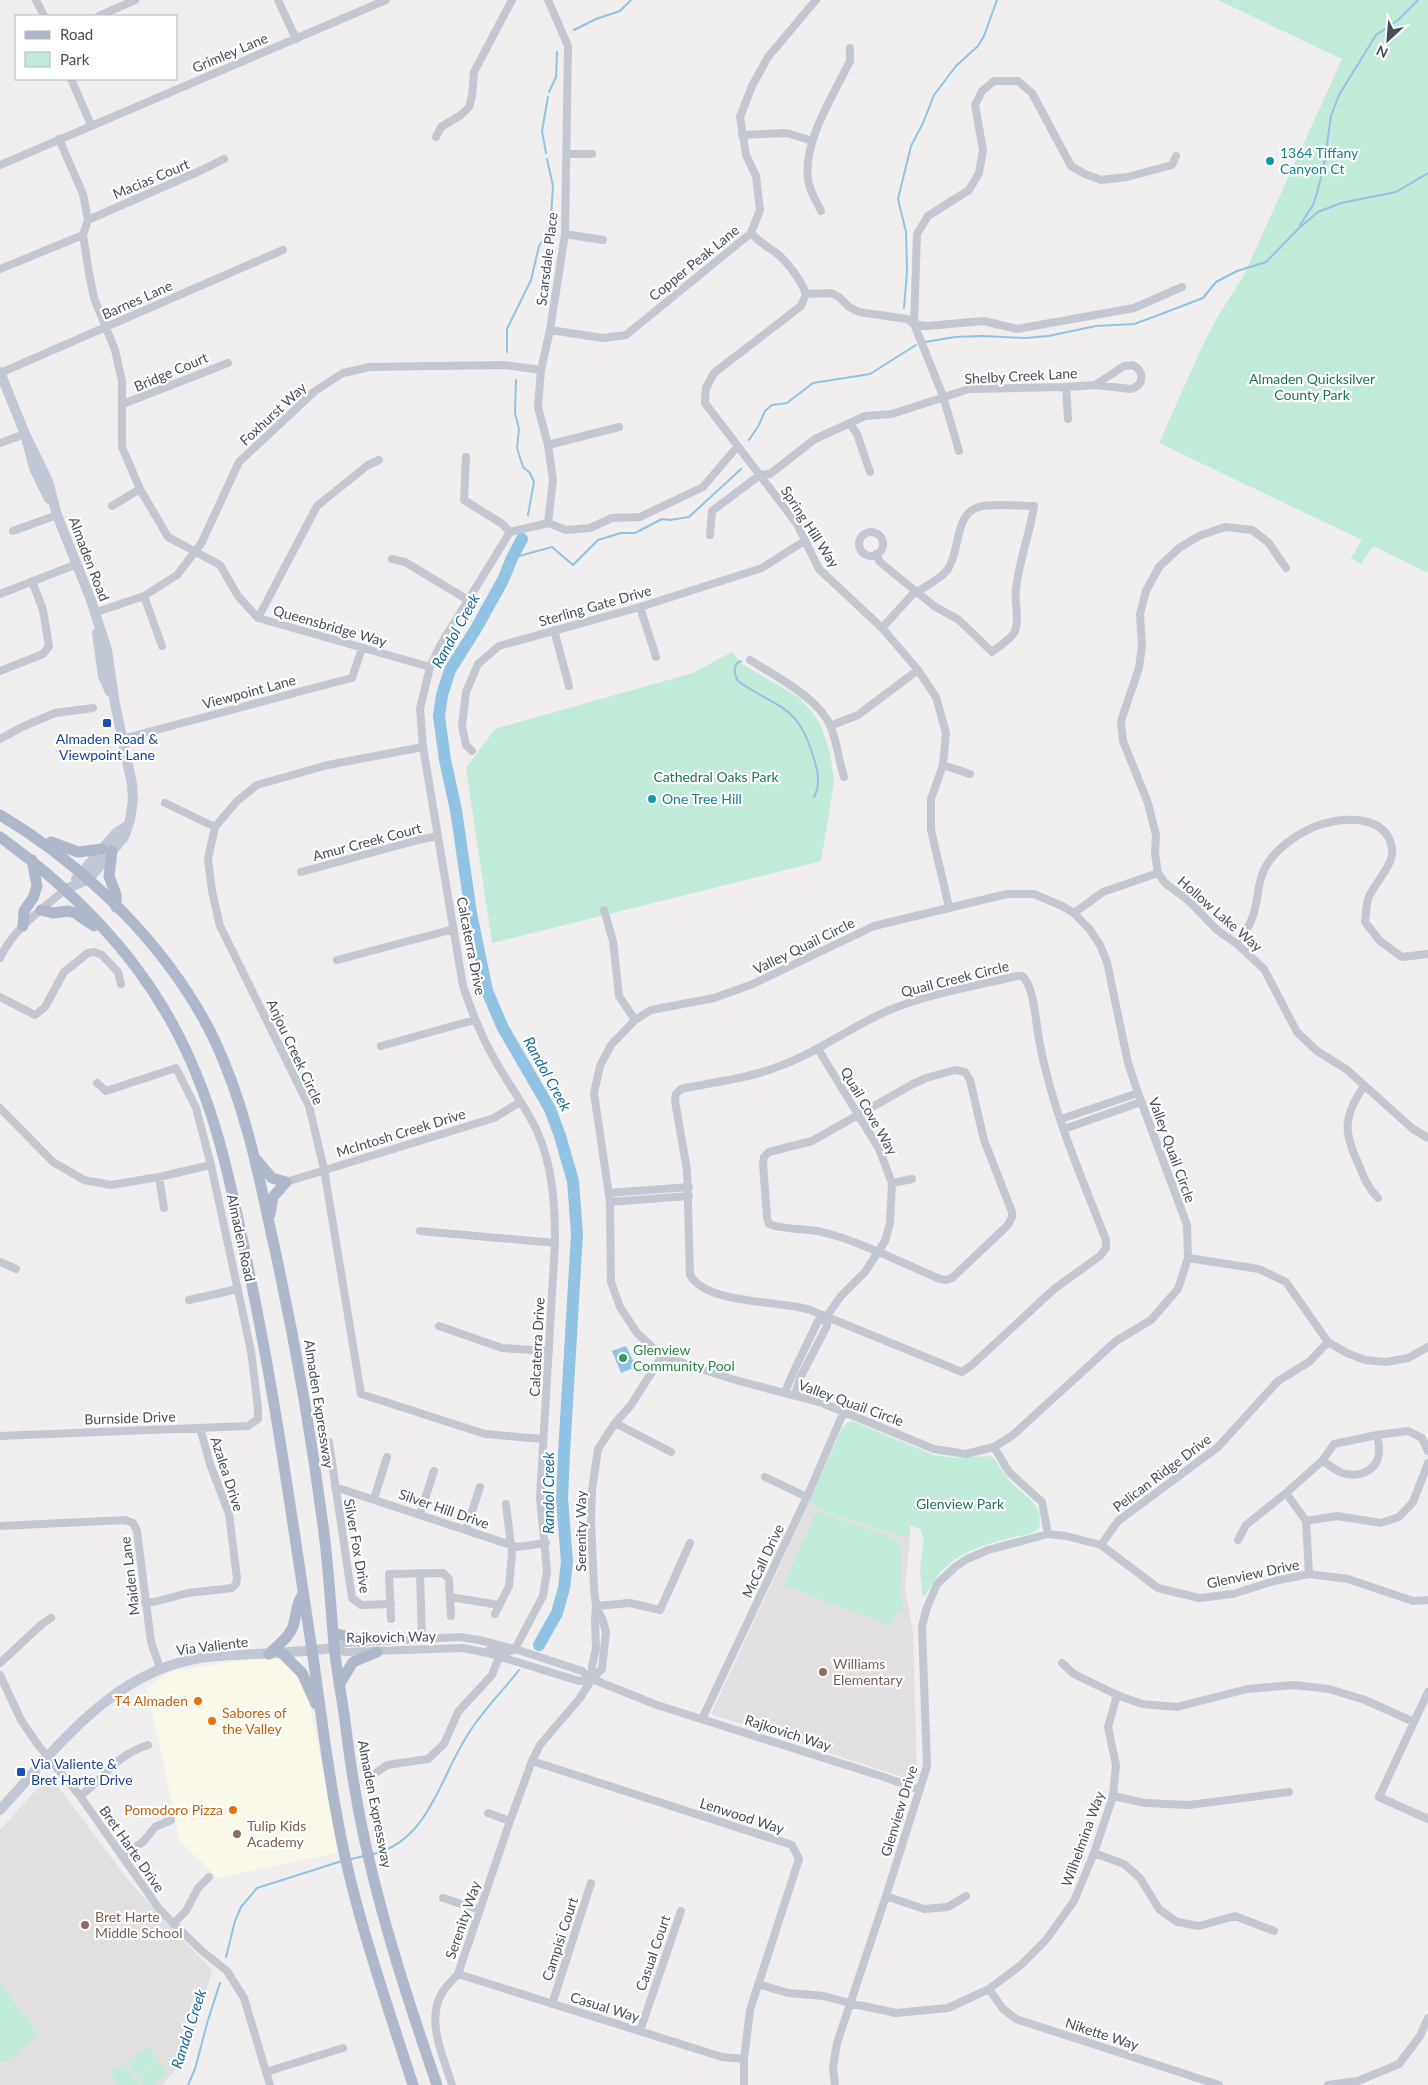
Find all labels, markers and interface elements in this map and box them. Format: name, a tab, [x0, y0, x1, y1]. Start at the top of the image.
legend	[15, 15, 178, 80]
north arrow	[1363, 15, 1413, 65]
text: Road	[60, 25, 93, 43]
street label: Grimley Lane	[189, 29, 270, 76]
text: N	[1374, 42, 1391, 62]
text: Park	[60, 50, 90, 68]
place label: 1364 Tiffany Canyon Ct	[1280, 144, 1359, 177]
street label: Macias Court	[110, 155, 192, 202]
marker: 1364 Tiffany Canyon Ct	[1264, 155, 1276, 167]
street label: Scarsdale Place	[532, 211, 561, 307]
street label: Copper Peak Lane	[645, 221, 742, 304]
street label: Barnes Lane	[99, 276, 175, 323]
street label: Bridge Court	[131, 348, 210, 395]
street label: Shelby Creek Lane	[964, 364, 1078, 387]
park label: Almaden Quicksilver County Park	[1249, 370, 1375, 403]
street label: Foxhurst Way	[236, 378, 310, 449]
street label: Spring Hill Way	[778, 483, 844, 571]
street label: Almaden Road	[66, 514, 113, 603]
street label: Sterling Gate Drive	[537, 581, 653, 630]
water label: Randol Creek	[427, 589, 483, 671]
street label: Queensbridge Way	[271, 601, 390, 650]
street label: Viewpoint Lane	[200, 671, 297, 712]
marker: Almaden Road & Viewpoint Lane	[101, 717, 113, 729]
place label: Almaden Road & Viewpoint Lane	[56, 730, 158, 763]
park label: Cathedral Oaks Park	[653, 768, 779, 785]
place label: One Tree Hill	[662, 790, 742, 807]
marker: One Tree Hill	[646, 793, 658, 805]
street label: Amur Creek Court	[311, 819, 423, 864]
street label: Hollow Lake Way	[1175, 872, 1267, 955]
street label: Calcaterra Drive	[454, 895, 489, 996]
street label: Valley Quail Circle	[750, 914, 857, 977]
street label: Quail Creek Circle	[899, 957, 1011, 1000]
street label: Anjou Creek Circle	[264, 996, 327, 1107]
water label: Randol Creek	[520, 1033, 576, 1115]
street label: Quail Cove Way	[837, 1064, 902, 1158]
street label: Valley Quail Circle	[1146, 1095, 1199, 1205]
street label: McIntosh Creek Drive	[334, 1105, 468, 1160]
street label: Almaden Road	[224, 1193, 259, 1283]
street label: Calcaterra Drive	[525, 1297, 548, 1397]
street label: Almaden Expressway	[301, 1338, 338, 1470]
place label: Glenview Community Pool	[633, 1341, 735, 1374]
marker: Glenview Community Pool	[617, 1352, 629, 1364]
street label: Valley Quail Circle	[796, 1376, 906, 1429]
street label: Burnside Drive	[84, 1407, 176, 1428]
street label: Pelican Ridge Drive	[1109, 1430, 1214, 1515]
street label: Azalea Drive	[207, 1434, 248, 1513]
water label: Randol Creek	[539, 1451, 557, 1534]
street label: Silver Hill Drive	[397, 1485, 492, 1532]
street label: Serenity Way	[572, 1490, 589, 1572]
park label: Glenview Park	[916, 1495, 1005, 1512]
street label: Silver Fox Drive	[341, 1497, 374, 1595]
street label: McCall Drive	[738, 1521, 787, 1600]
street label: Maiden Lane	[116, 1536, 143, 1616]
street label: Glenview Drive	[1205, 1555, 1301, 1592]
street label: Rajkovich Way	[346, 1627, 437, 1646]
street label: Via Valiente	[175, 1633, 249, 1658]
place label: Williams Elementary	[833, 1655, 903, 1688]
marker: Williams Elementary	[817, 1666, 829, 1678]
place label: T4 Almaden	[114, 1692, 188, 1709]
marker: T4 Almaden	[192, 1695, 204, 1707]
place label: Sabores of the Valley	[222, 1704, 287, 1737]
street label: Rajkovich Way	[743, 1711, 834, 1755]
marker: Sabores of the Valley	[206, 1715, 218, 1727]
street label: Almaden Expressway	[355, 1738, 396, 1870]
place label: Via Valiente & Bret Harte Drive	[31, 1755, 133, 1788]
street label: Glenview Drive	[877, 1763, 920, 1858]
marker: Via Valiente & Bret Harte Drive	[15, 1766, 27, 1778]
street label: Wilhelmina Way	[1057, 1788, 1108, 1889]
street label: Lenwood Way	[698, 1794, 787, 1837]
place label: Pomodoro Pizza	[124, 1801, 223, 1818]
street label: Bret Harte Drive	[96, 1802, 168, 1895]
marker: Pomodoro Pizza	[227, 1804, 239, 1816]
place label: Tulip Kids Academy	[247, 1817, 306, 1850]
marker: Tulip Kids Academy	[231, 1828, 243, 1840]
street label: Serenity Way	[441, 1878, 484, 1961]
street label: Campisi Court	[538, 1895, 581, 1983]
place label: Bret Harte Middle School	[95, 1908, 182, 1941]
street label: Casual Court	[632, 1913, 673, 1993]
marker: Bret Harte Middle School	[79, 1919, 91, 1931]
water label: Randol Creek	[167, 1986, 210, 2071]
street label: Casual Way	[568, 1988, 643, 2025]
street label: Nikette Way	[1063, 2014, 1142, 2054]

